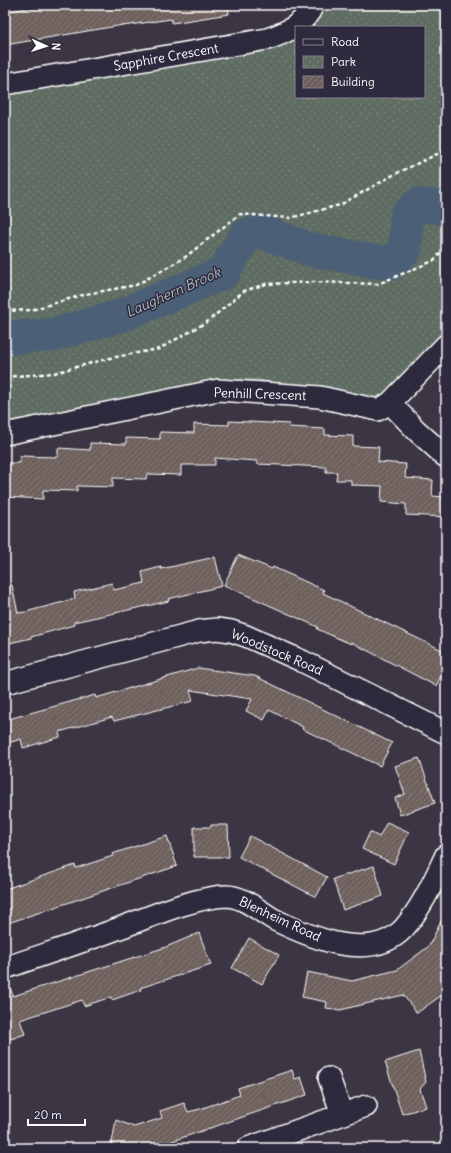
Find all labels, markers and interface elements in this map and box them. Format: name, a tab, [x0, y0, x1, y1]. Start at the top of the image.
north arrow	[26, 26, 66, 66]
legend	[295, 26, 425, 98]
text: Road	[331, 34, 359, 49]
street label: Sapphire Crescent	[112, 39, 220, 75]
text: N	[49, 42, 63, 51]
text: Park	[331, 54, 356, 69]
text: Building	[331, 74, 375, 89]
water label: Laughern Brook	[123, 263, 224, 321]
street label: Penhill Crescent	[213, 384, 307, 404]
street label: Woodstock Road	[229, 625, 326, 679]
street label: Blenheim Road	[236, 893, 324, 946]
scale bar	[28, 1101, 85, 1127]
text: 20 m	[34, 1107, 62, 1122]

